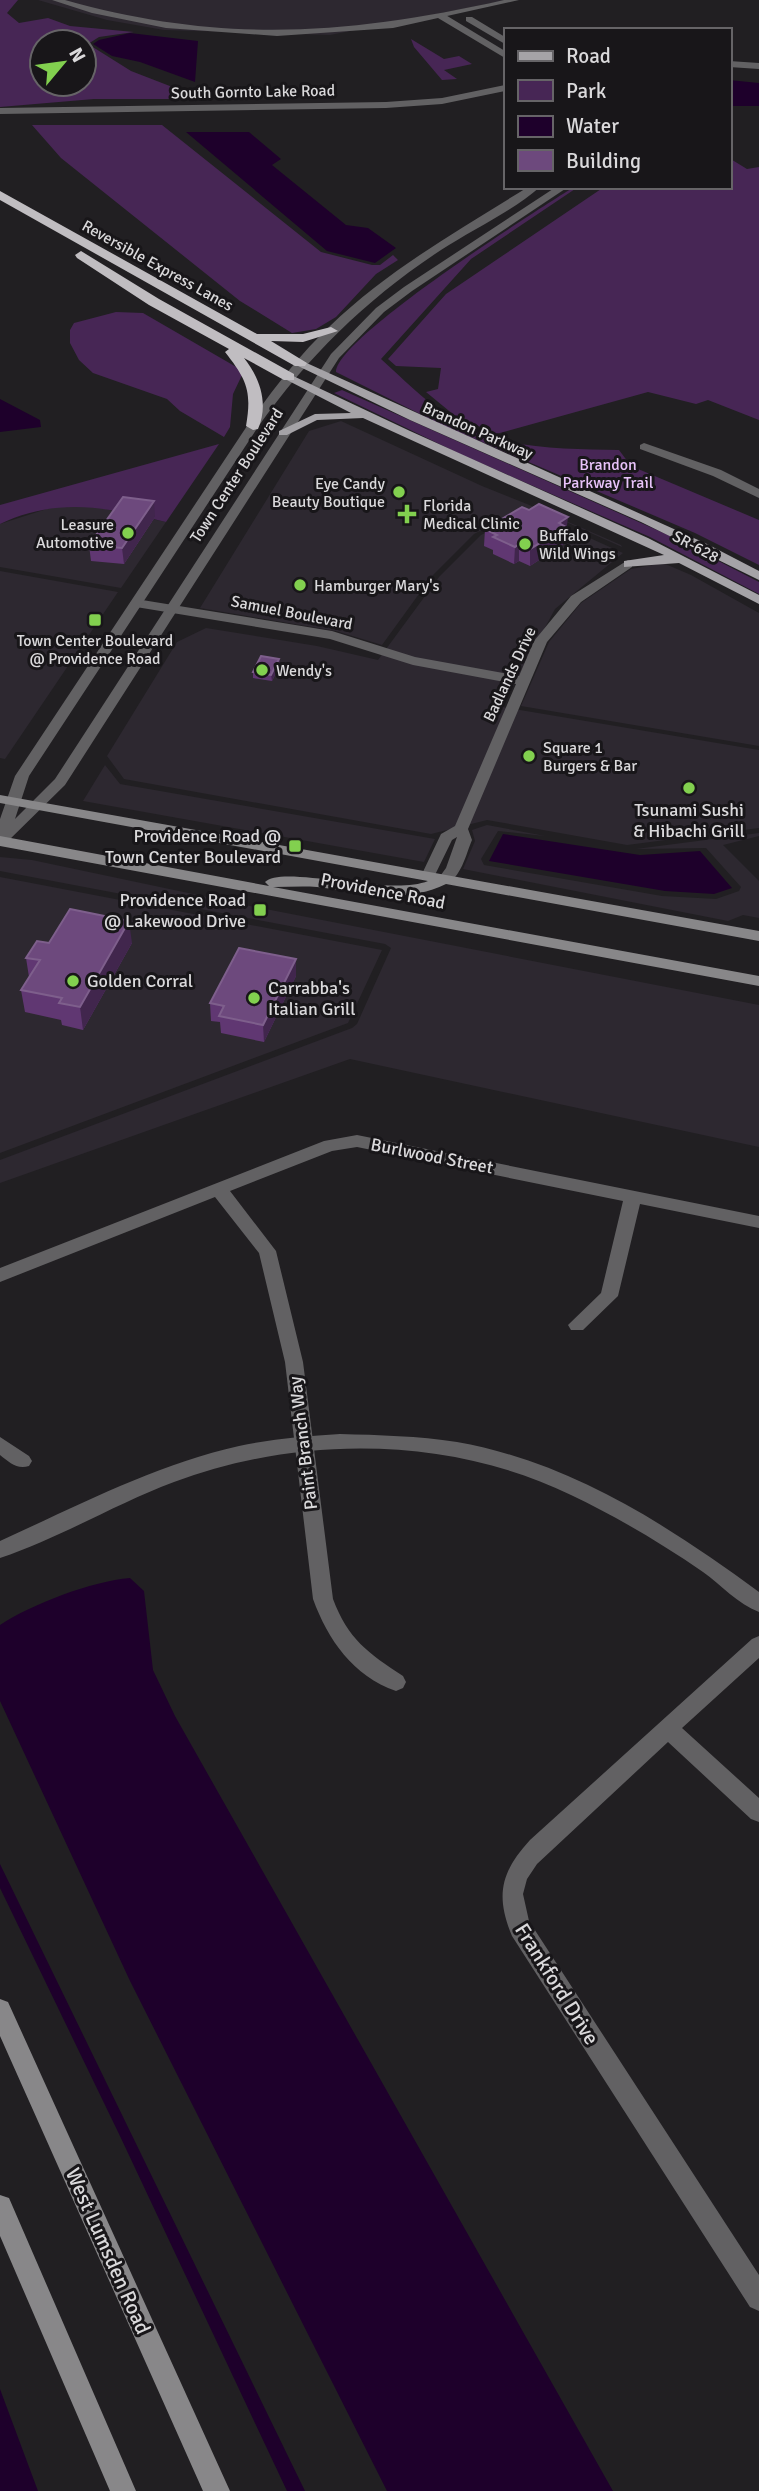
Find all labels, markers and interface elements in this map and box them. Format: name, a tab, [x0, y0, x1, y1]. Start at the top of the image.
north arrow	[28, 28, 98, 98]
legend	[504, 28, 731, 189]
text: Road	[566, 43, 611, 69]
text: N	[63, 44, 91, 67]
text: Park	[566, 78, 607, 104]
street label: South Gornto Lake Road	[171, 81, 335, 103]
text: Water	[566, 113, 619, 139]
text: Building	[566, 148, 641, 174]
street label: Reversible Express Lanes	[78, 216, 237, 316]
street label: Brandon Parkway	[419, 398, 536, 464]
street label: Town Center Boulevard	[186, 405, 288, 547]
park label: Brandon Parkway Trail	[562, 455, 654, 493]
place label: Eye Candy Beauty Boutique	[272, 474, 386, 512]
marker: Eye Candy Beauty Boutique	[391, 484, 407, 500]
place label: Florida Medical Clinic	[423, 496, 520, 534]
marker: Florida Medical Clinic	[397, 504, 417, 524]
place label: Leasure Automotive	[36, 515, 114, 553]
marker: Leasure Automotive	[120, 525, 136, 541]
place label: Buffalo Wild Wings	[539, 526, 616, 564]
street label: SR-628	[669, 526, 722, 567]
marker: Buffalo Wild Wings	[517, 536, 533, 552]
place label: Hamburger Mary's	[314, 576, 440, 596]
marker: Hamburger Mary's	[292, 577, 308, 593]
street label: Samuel Boulevard	[229, 591, 354, 635]
marker: Town Center Boulevard @ Providence Road	[87, 612, 103, 628]
street label: Badlands Drive	[479, 624, 541, 725]
place label: Town Center Boulevard @ Providence Road	[17, 631, 173, 669]
place label: Wendy's	[276, 661, 332, 681]
marker: Wendy's	[254, 662, 270, 678]
place label: Square 1 Burgers & Bar	[543, 738, 637, 776]
marker: Square 1 Burgers & Bar	[521, 748, 537, 764]
marker: Tsunami Sushi & Hibachi Grill	[681, 780, 697, 796]
place label: Tsunami Sushi & Hibachi Grill	[633, 799, 745, 842]
place label: Providence Road @ Town Center Boulevard	[105, 825, 281, 868]
marker: Providence Road @ Town Center Boulevard	[287, 838, 303, 854]
street label: Providence Road	[319, 868, 447, 914]
place label: Providence Road @ Lakewood Drive	[104, 889, 246, 932]
marker: Providence Road @ Lakewood Drive	[252, 902, 268, 918]
place label: Golden Corral	[87, 970, 193, 992]
marker: Golden Corral	[65, 973, 81, 989]
place label: Carrabba's Italian Grill	[268, 977, 355, 1020]
marker: Carrabba's Italian Grill	[246, 990, 262, 1006]
street label: Burlwood Street	[369, 1133, 495, 1179]
street label: Paint Branch Way	[284, 1374, 322, 1511]
street label: Frankford Drive	[509, 1918, 605, 2050]
street label: West Lumsden Road	[60, 2164, 156, 2338]

